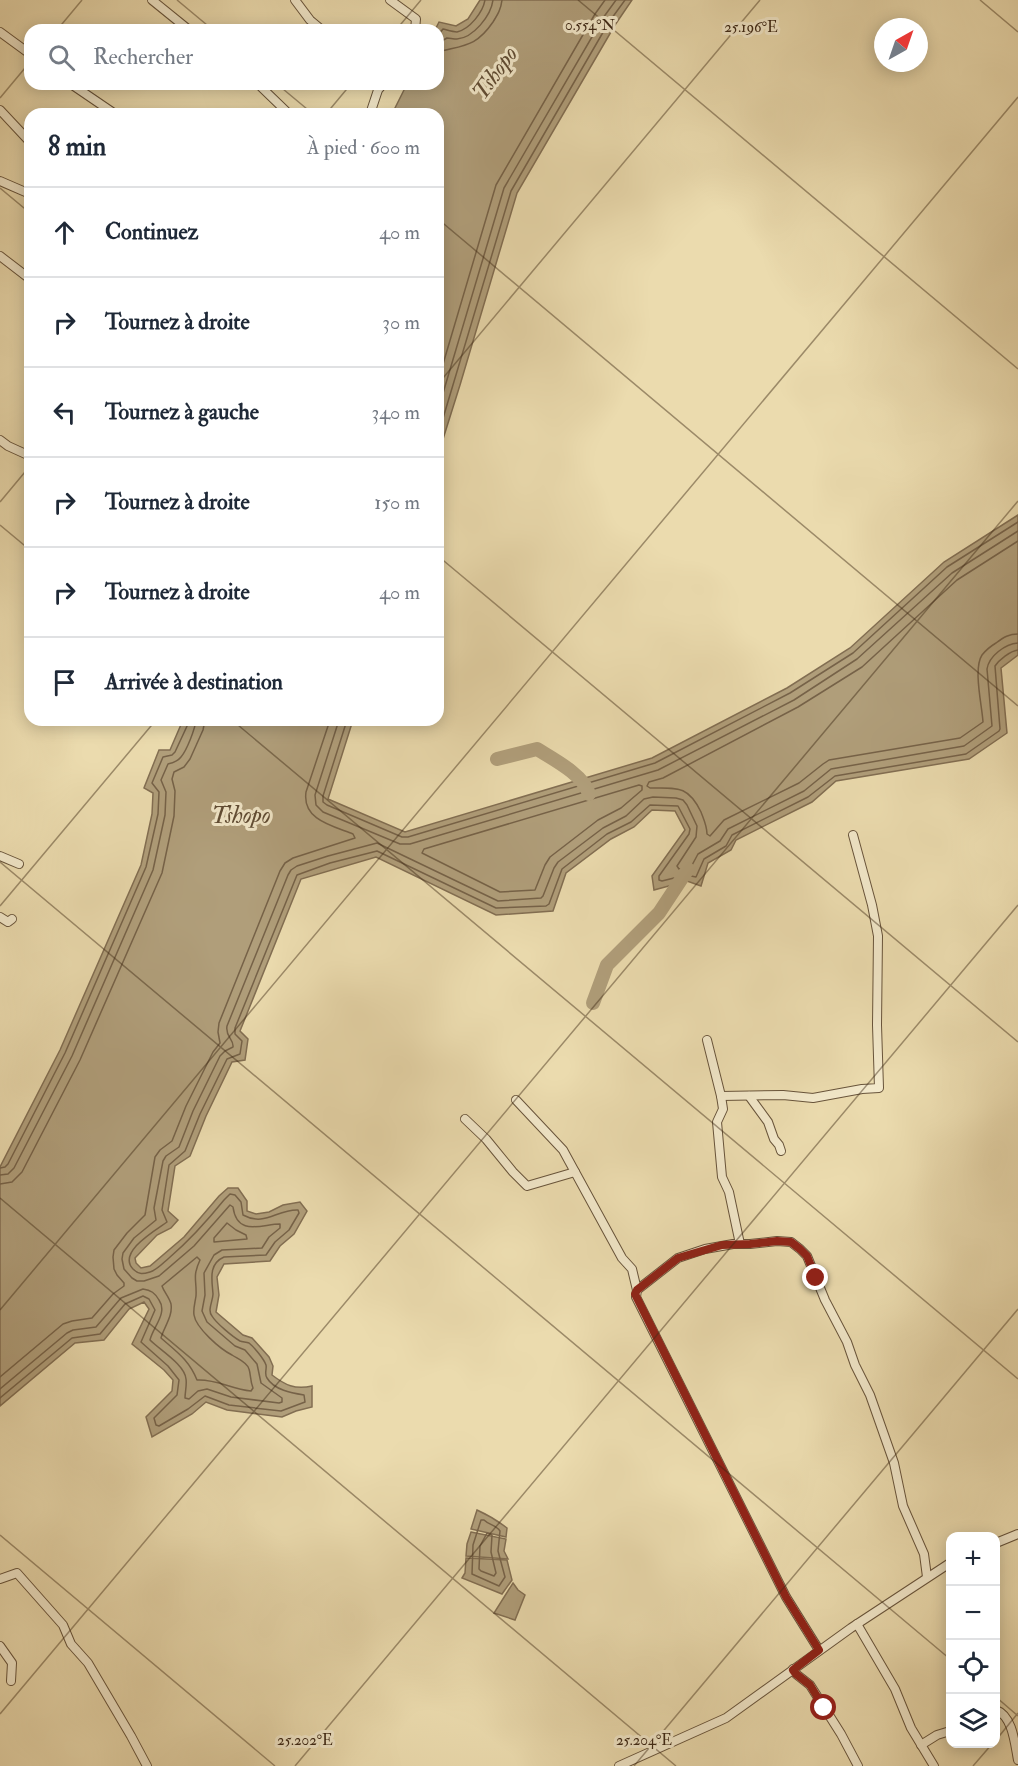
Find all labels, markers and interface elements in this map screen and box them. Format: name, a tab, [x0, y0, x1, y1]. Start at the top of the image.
text: 0.554°N	[565, 16, 616, 35]
text: 25.196°E	[724, 18, 778, 37]
north arrow	[874, 18, 928, 72]
search box	[24, 24, 444, 90]
water label: Tshopo	[465, 40, 525, 106]
icon: search	[45, 41, 78, 74]
text: Rechercher	[93, 43, 193, 71]
text: 8 min	[48, 131, 106, 163]
text: À pied · 600 m	[307, 135, 420, 160]
icon: ahead	[48, 216, 81, 249]
text: Continuez	[105, 218, 198, 246]
text: 40 m	[379, 220, 420, 245]
icon: right	[48, 306, 81, 339]
text: Tournez à droite	[105, 308, 250, 336]
text: 30 m	[382, 310, 420, 335]
icon: left	[48, 396, 81, 429]
text: Tournez à gauche	[105, 398, 259, 426]
text: 340 m	[372, 400, 420, 425]
icon: right	[48, 486, 81, 519]
text: Tournez à droite	[105, 488, 250, 516]
text: 150 m	[374, 490, 420, 515]
icon: right	[48, 576, 81, 609]
text: Tournez à droite	[105, 578, 250, 606]
text: 40 m	[379, 580, 420, 605]
icon: arrive	[48, 666, 81, 699]
text: Arrivée à destination	[105, 668, 283, 696]
water label: Tshopo	[211, 800, 271, 831]
route end	[802, 1264, 828, 1290]
map controls	[946, 1532, 1000, 1748]
button: +	[946, 1532, 1000, 1586]
button: −	[946, 1586, 1000, 1640]
button: locate	[946, 1640, 1000, 1694]
route start	[810, 1694, 836, 1720]
button: layers	[946, 1694, 1000, 1748]
text: 25.202°E	[277, 1731, 333, 1750]
text: 25.204°E	[616, 1731, 672, 1750]

